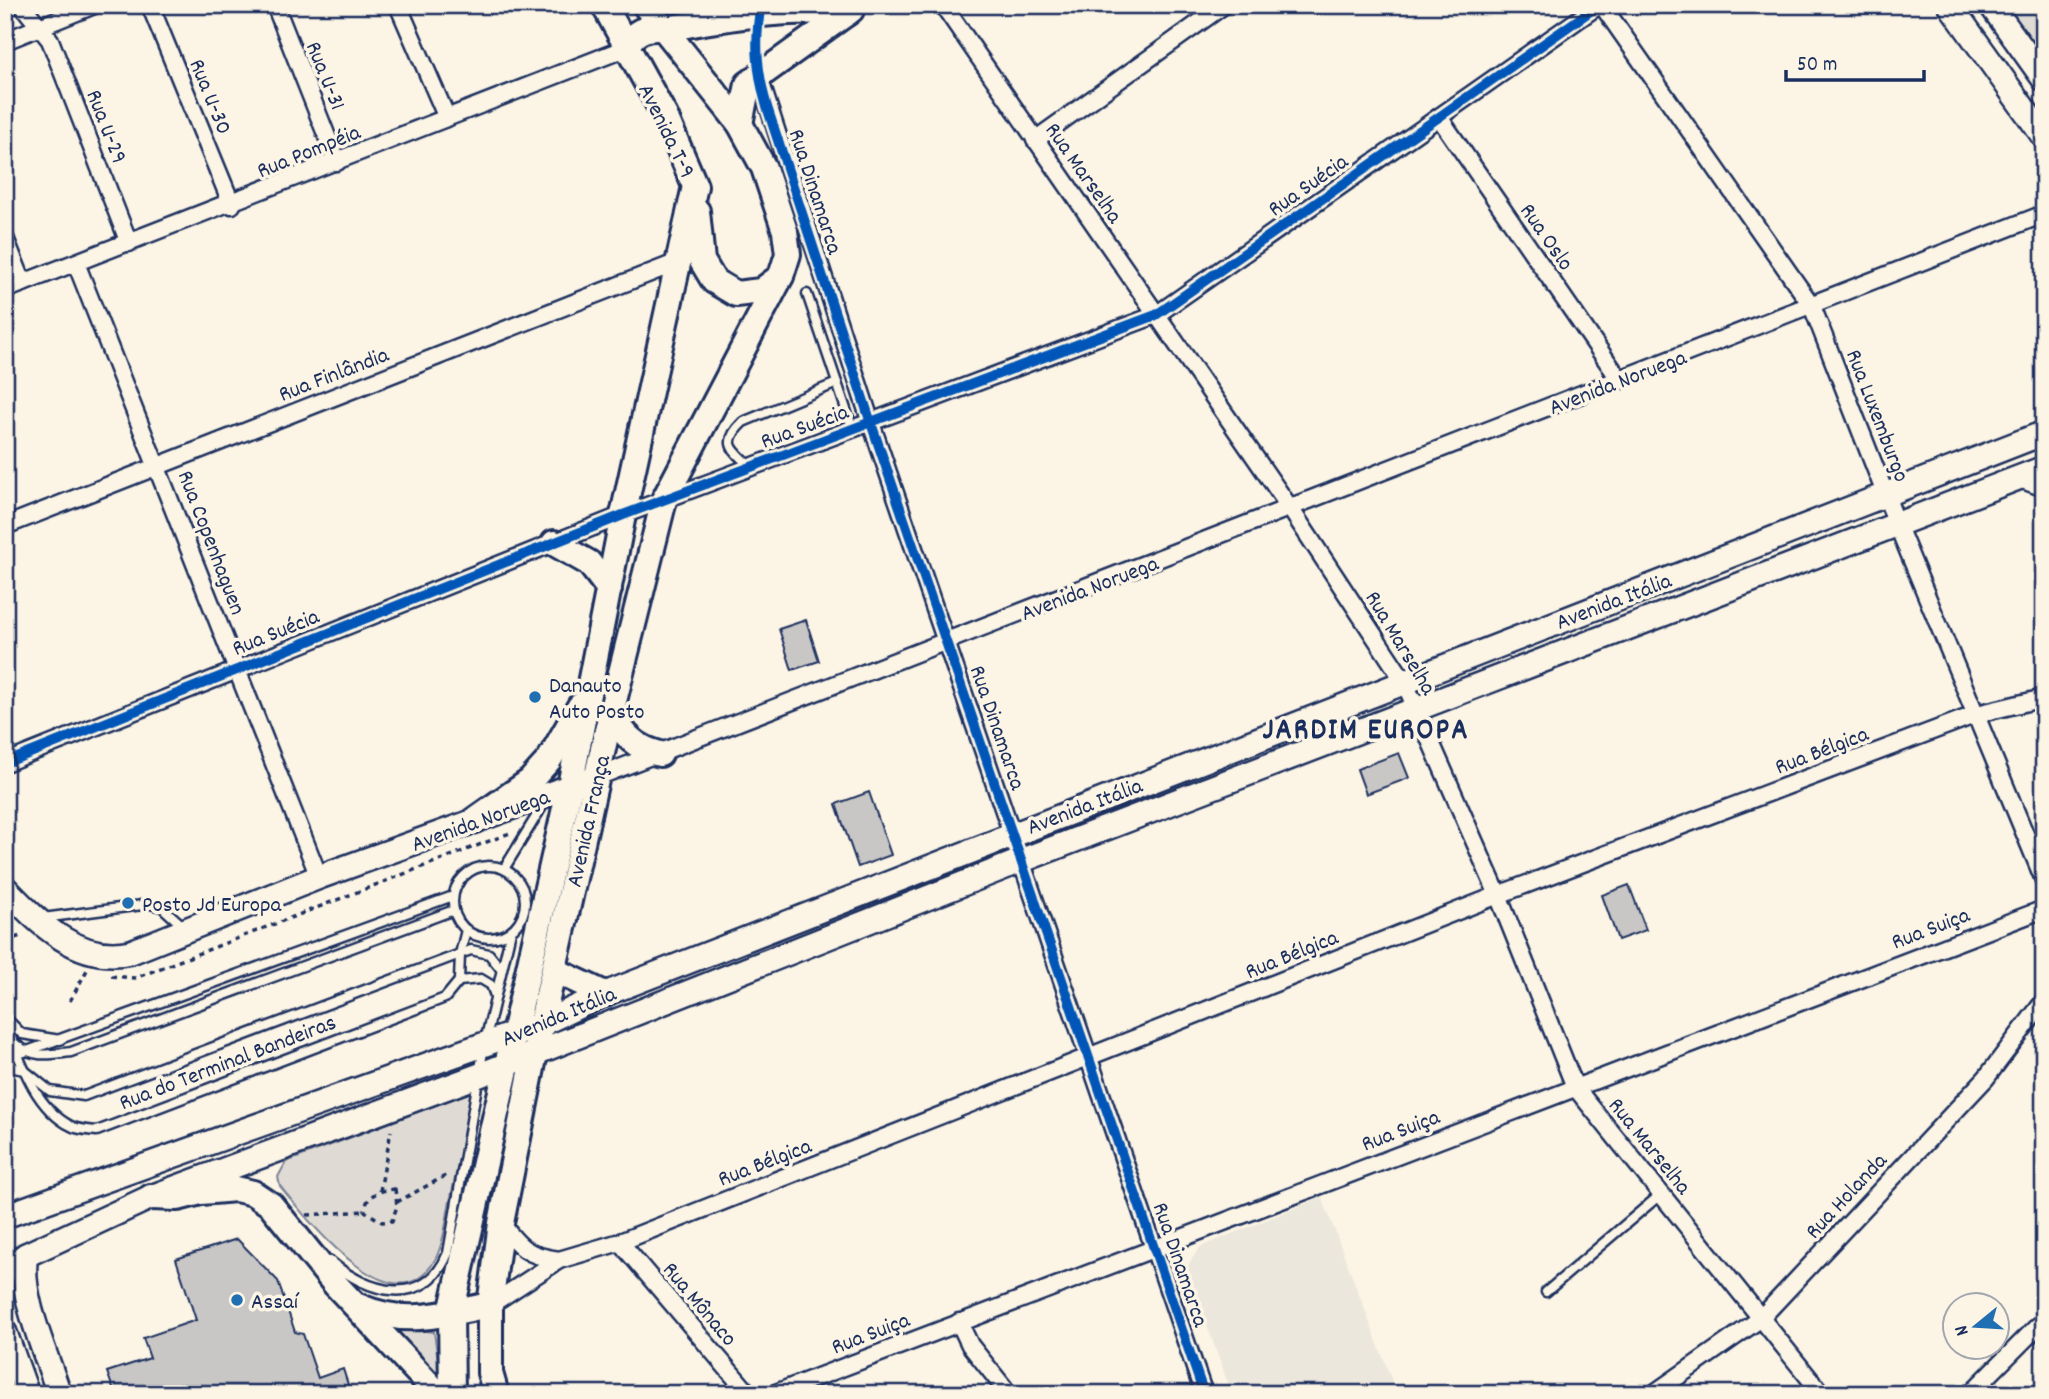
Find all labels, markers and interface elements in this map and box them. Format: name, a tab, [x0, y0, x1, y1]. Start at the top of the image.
street label: Rua U-31	[295, 37, 352, 116]
scale bar	[1786, 38, 1925, 82]
text: 50 m	[1797, 51, 1837, 81]
street label: Rua U-30	[179, 55, 239, 140]
street label: Avenida T-9	[628, 79, 702, 184]
street label: Rua U-29	[76, 86, 134, 169]
street label: Rua Pompéia	[253, 117, 367, 189]
street label: Rua Marselha	[1035, 117, 1130, 232]
street label: Rua Dinamarca	[778, 125, 850, 260]
street label: Rua Suécia	[1262, 146, 1357, 227]
street label: Rua Oslo	[1510, 198, 1580, 279]
street label: Rua Finlândia	[274, 340, 395, 412]
street label: Avenida Noruega	[1545, 342, 1693, 426]
street label: Rua Luxemburgo	[1835, 345, 1916, 487]
street label: Rua Suécia	[757, 397, 855, 459]
street label: Rua Copenhaguen	[167, 466, 252, 620]
street label: Avenida Noruega	[1017, 548, 1165, 632]
street label: Avenida Itália	[1552, 566, 1678, 640]
street label: Rua Marselha	[1355, 585, 1444, 703]
street label: Rua Suécia	[228, 601, 326, 667]
street label: Rua Dinamarca	[959, 661, 1033, 796]
place label: Danauto Auto Posto	[549, 671, 645, 730]
marker: Danauto Auto Posto	[527, 689, 543, 705]
district label: JARDIM EUROPA	[1262, 711, 1470, 754]
street label: Rua Bélgica	[1771, 719, 1875, 785]
street label: Avenida França	[560, 751, 621, 891]
street label: Avenida Itália	[1023, 771, 1149, 845]
street label: Avenida Noruega	[407, 782, 556, 863]
place label: Posto Jd Europa	[142, 890, 283, 923]
marker: Posto Jd Europa	[120, 895, 136, 911]
street label: Rua Suiça	[1887, 900, 1976, 960]
street label: Rua Bélgica	[1241, 922, 1345, 990]
street label: Avenida Itália	[497, 979, 623, 1057]
street label: Rua do Terminal Bandeiras	[115, 1008, 341, 1121]
street label: Rua Marselha	[1599, 1092, 1699, 1204]
street label: Rua Suiça	[1357, 1102, 1446, 1162]
street label: Rua Bélgica	[714, 1131, 818, 1197]
street label: Rua Holanda	[1799, 1146, 1897, 1248]
street label: Rua Dinamarca	[1142, 1198, 1216, 1333]
street label: Rua Mônaco	[653, 1256, 744, 1355]
place label: Assaí	[251, 1287, 300, 1320]
north arrow	[1940, 1290, 2010, 1360]
marker: Assaí	[229, 1292, 245, 1308]
street label: Rua Suiça	[827, 1305, 916, 1365]
text: N	[1949, 1322, 1977, 1339]

